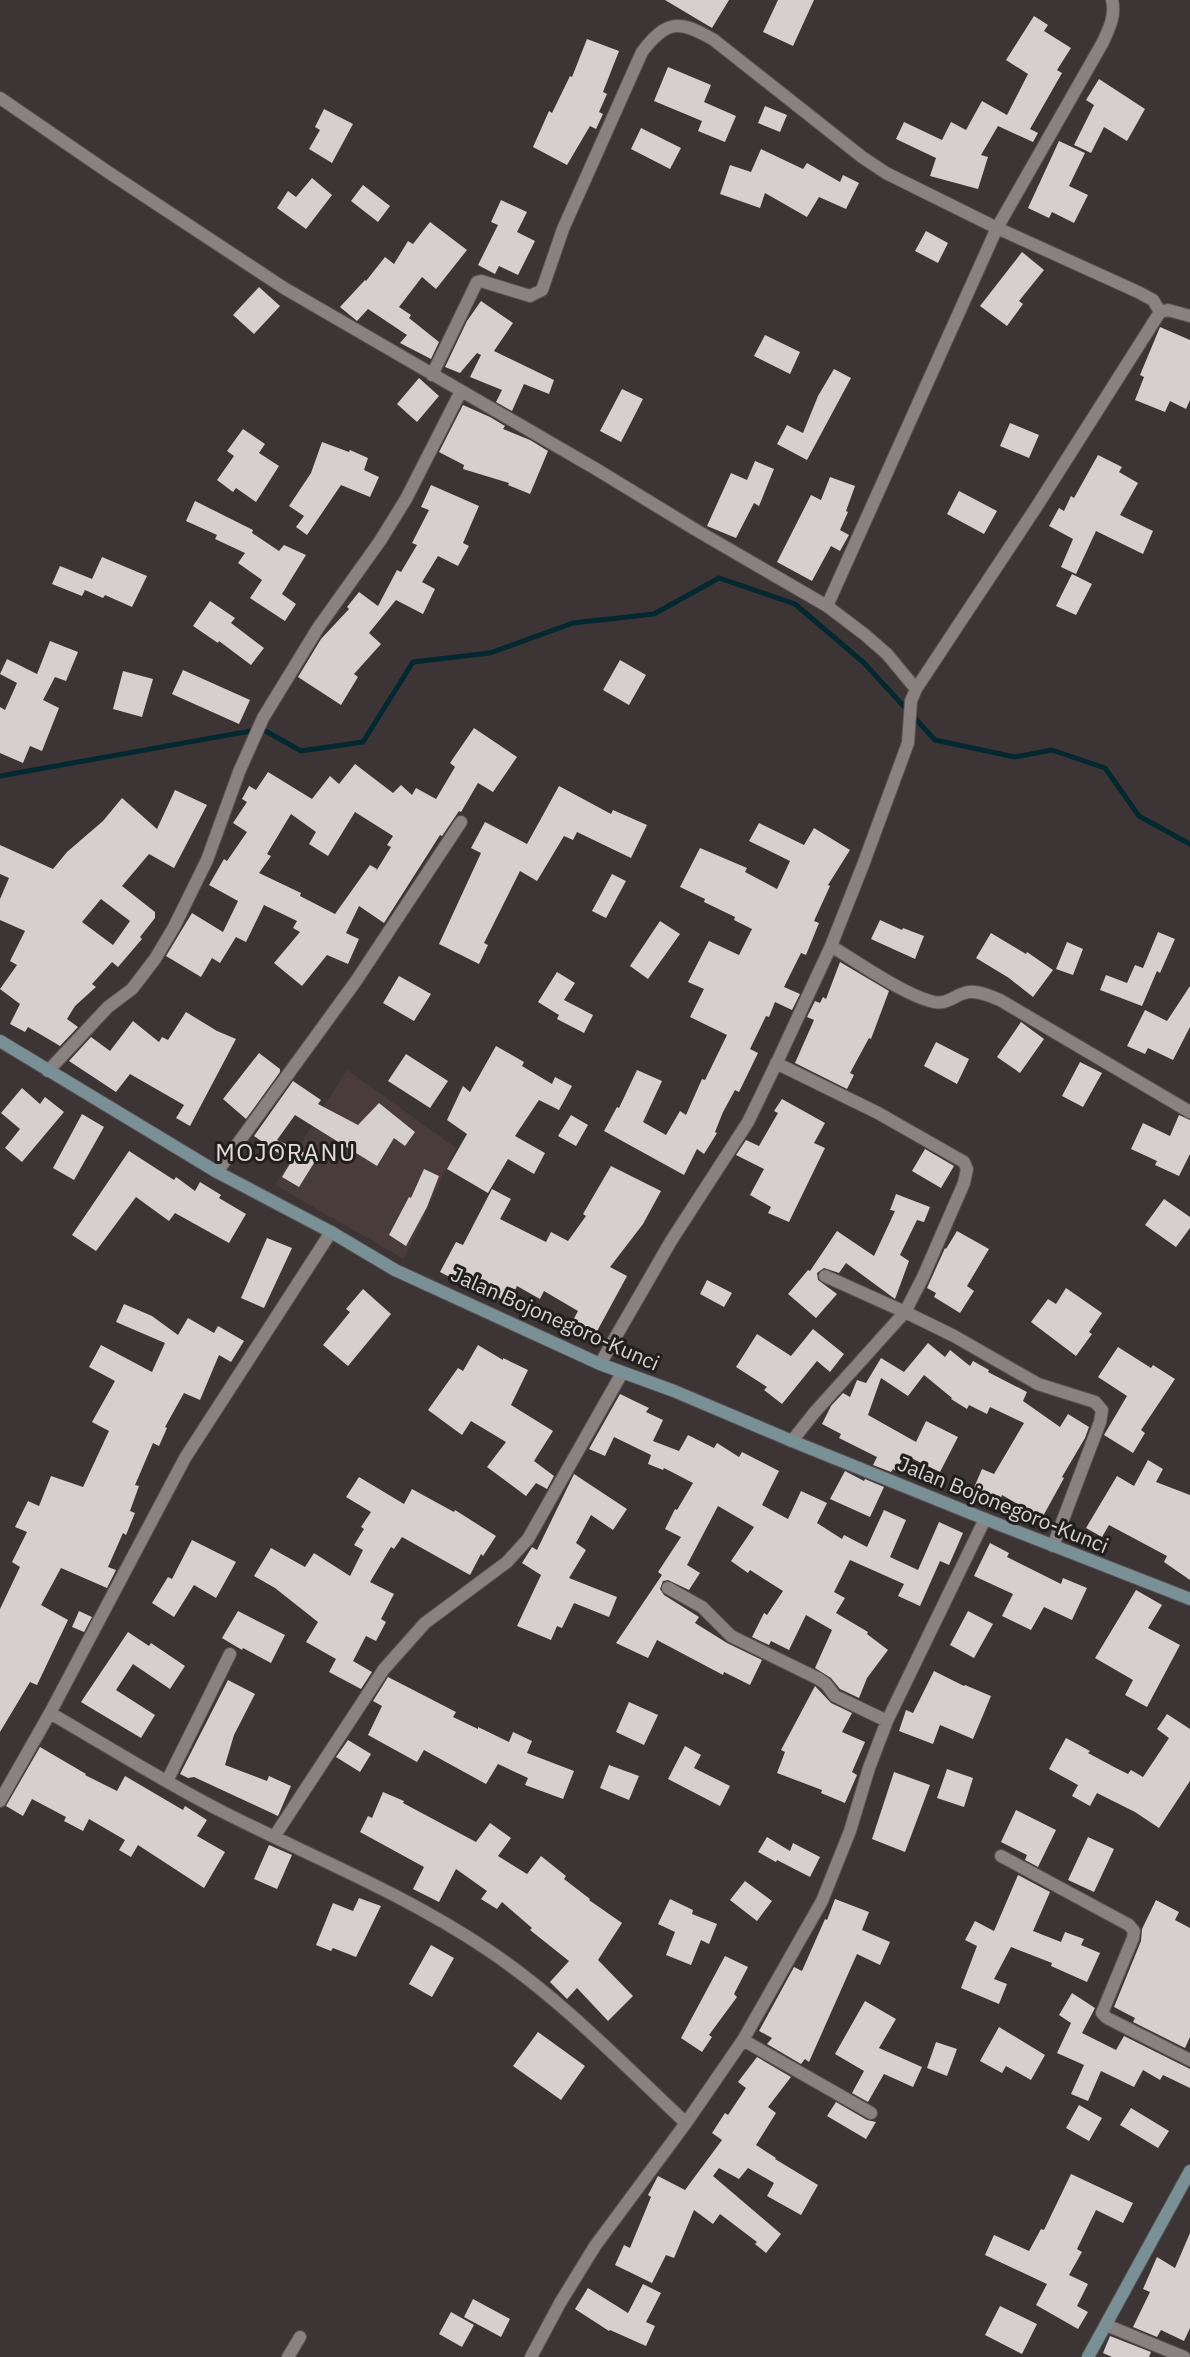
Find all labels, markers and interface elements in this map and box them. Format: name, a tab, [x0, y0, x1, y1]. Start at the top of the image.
district label: MOJORANU	[215, 1136, 357, 1168]
street label: Jalan Bojonegoro-Kunci	[447, 1260, 664, 1377]
street label: Jalan Bojonegoro-Kunci	[894, 1449, 1113, 1559]

